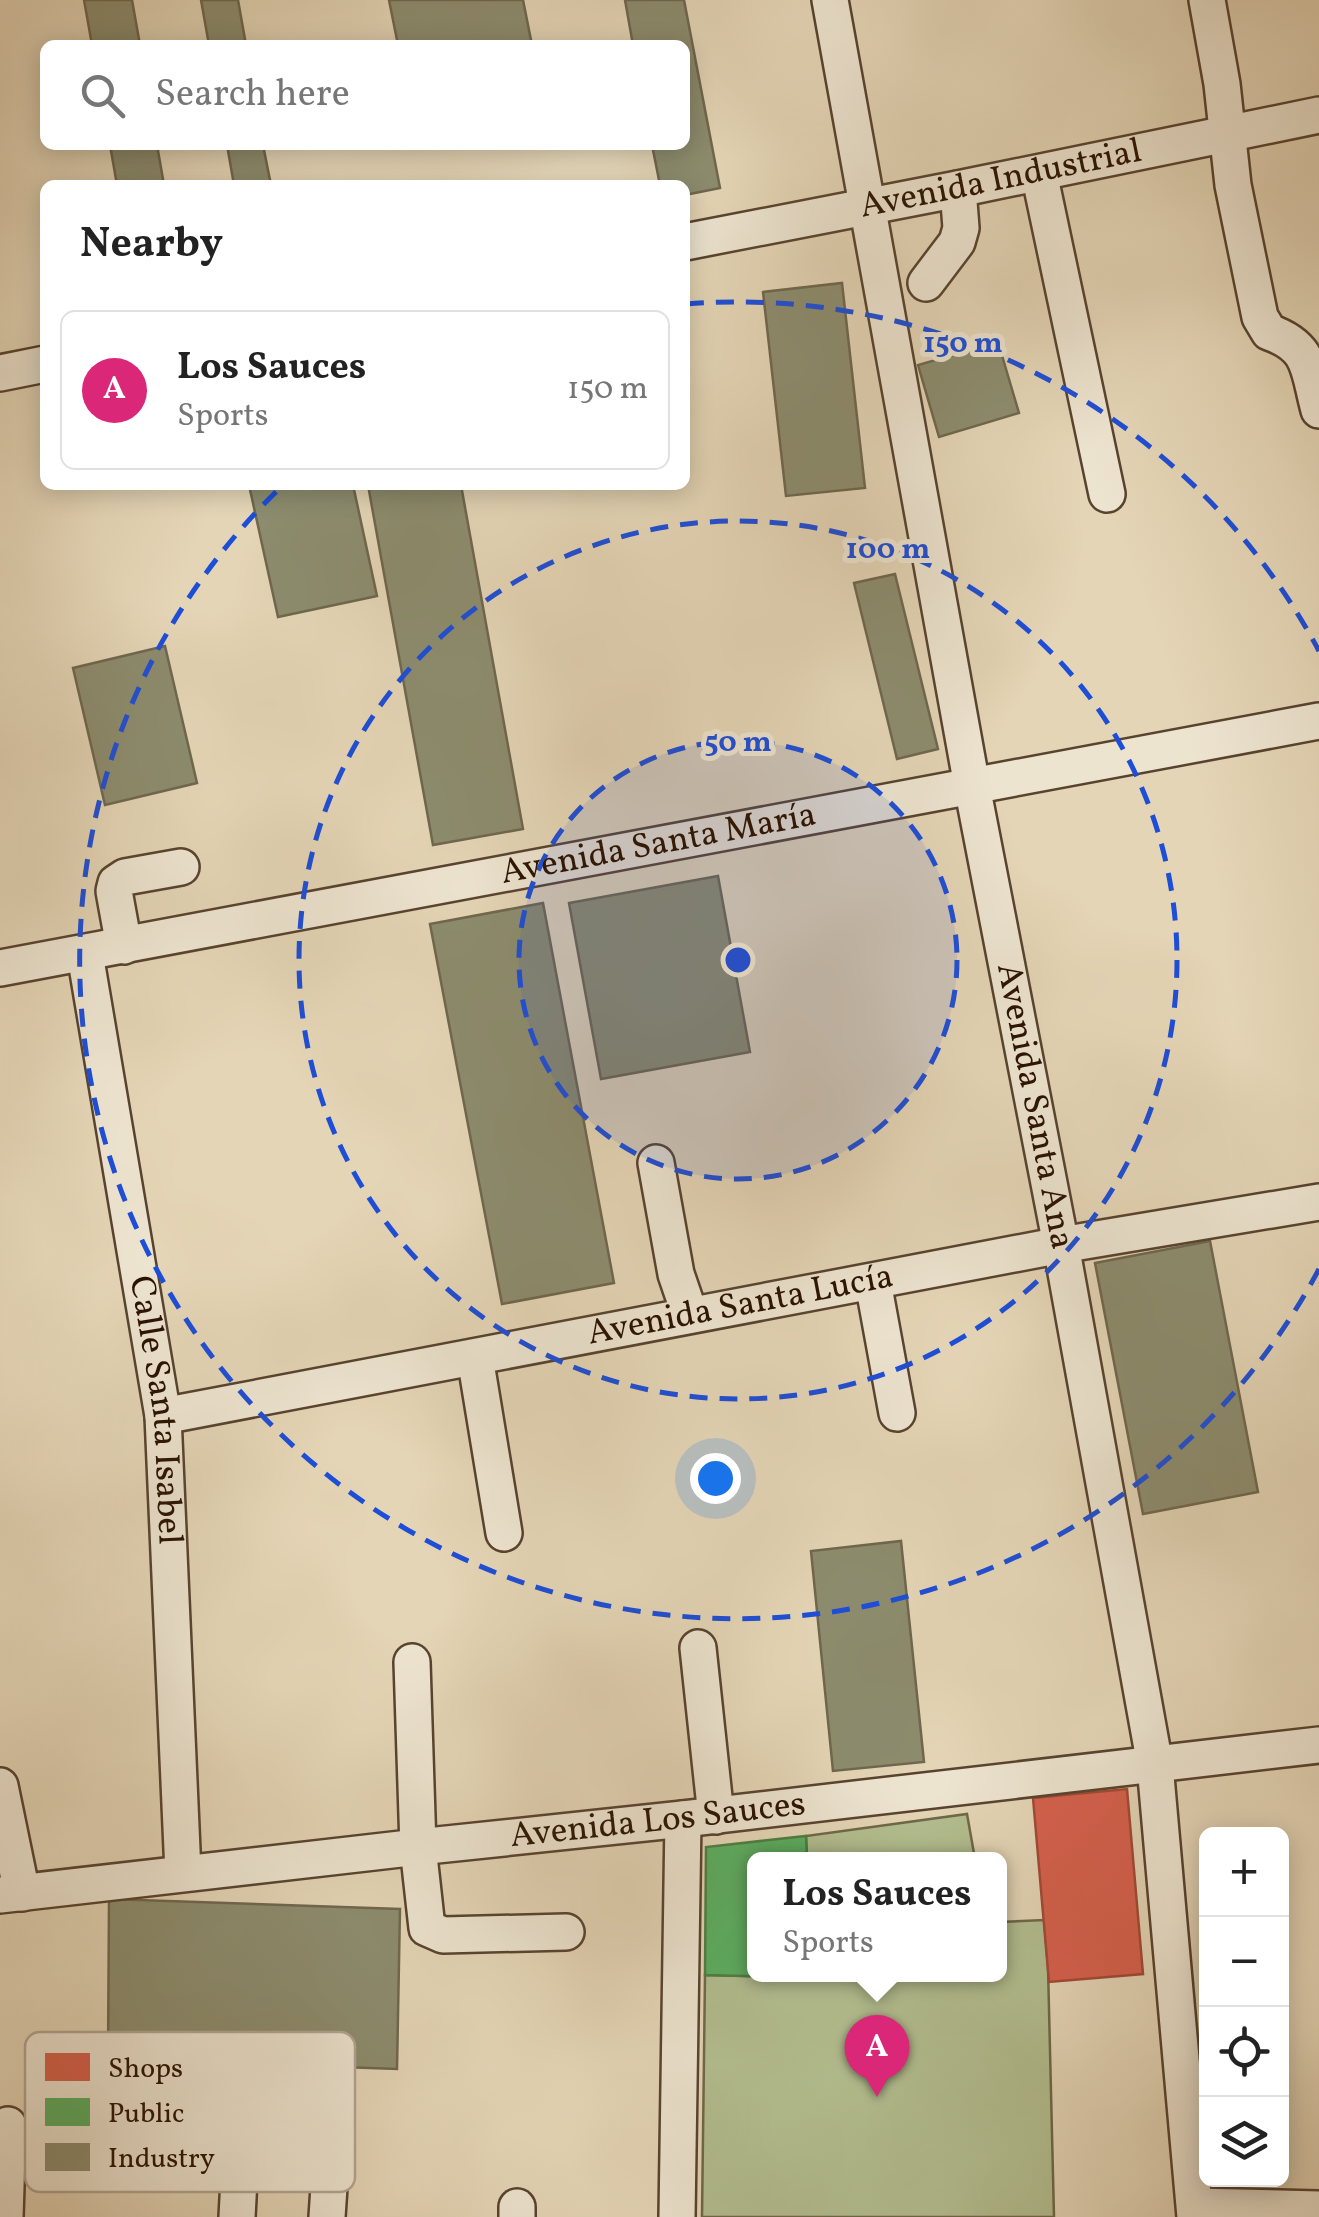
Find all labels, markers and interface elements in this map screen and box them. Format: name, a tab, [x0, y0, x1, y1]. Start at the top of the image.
search box	[40, 40, 690, 150]
icon: search	[75, 68, 130, 123]
text: Search here	[155, 69, 350, 122]
street label: Avenida Industrial	[856, 128, 1146, 231]
text: Nearby	[80, 216, 223, 275]
text: 150 m	[923, 323, 1003, 365]
text: Los Sauces	[177, 342, 366, 395]
text: A	[103, 368, 126, 412]
text: 150 m	[567, 368, 648, 412]
text: Sports	[177, 395, 268, 439]
text: 100 m	[846, 529, 930, 571]
text: 50 m	[704, 722, 772, 764]
street label: Avenida Santa María	[497, 792, 820, 898]
centre of rings	[720, 942, 756, 978]
street label: Avenida Santa Ana	[983, 959, 1085, 1253]
street label: Avenida Santa Lucía	[584, 1253, 898, 1359]
street label: Calle Santa Isabel	[116, 1272, 193, 1546]
your location	[690, 1453, 741, 1504]
street label: Avenida Los Sauces	[508, 1781, 808, 1861]
map controls	[1199, 1827, 1289, 2187]
button: +	[1199, 1827, 1289, 1917]
popup	[747, 1852, 1007, 1982]
text: Los Sauces	[782, 1869, 972, 1922]
button: −	[1199, 1917, 1289, 2007]
text: Sports	[782, 1922, 874, 1966]
button: locate	[1199, 2007, 1289, 2097]
pin: A	[844, 2014, 910, 2097]
legend	[25, 2032, 355, 2192]
text: Shops	[108, 2050, 183, 2089]
text: Public	[108, 2095, 184, 2134]
button: layers	[1199, 2097, 1289, 2187]
text: Industry	[108, 2140, 215, 2179]

